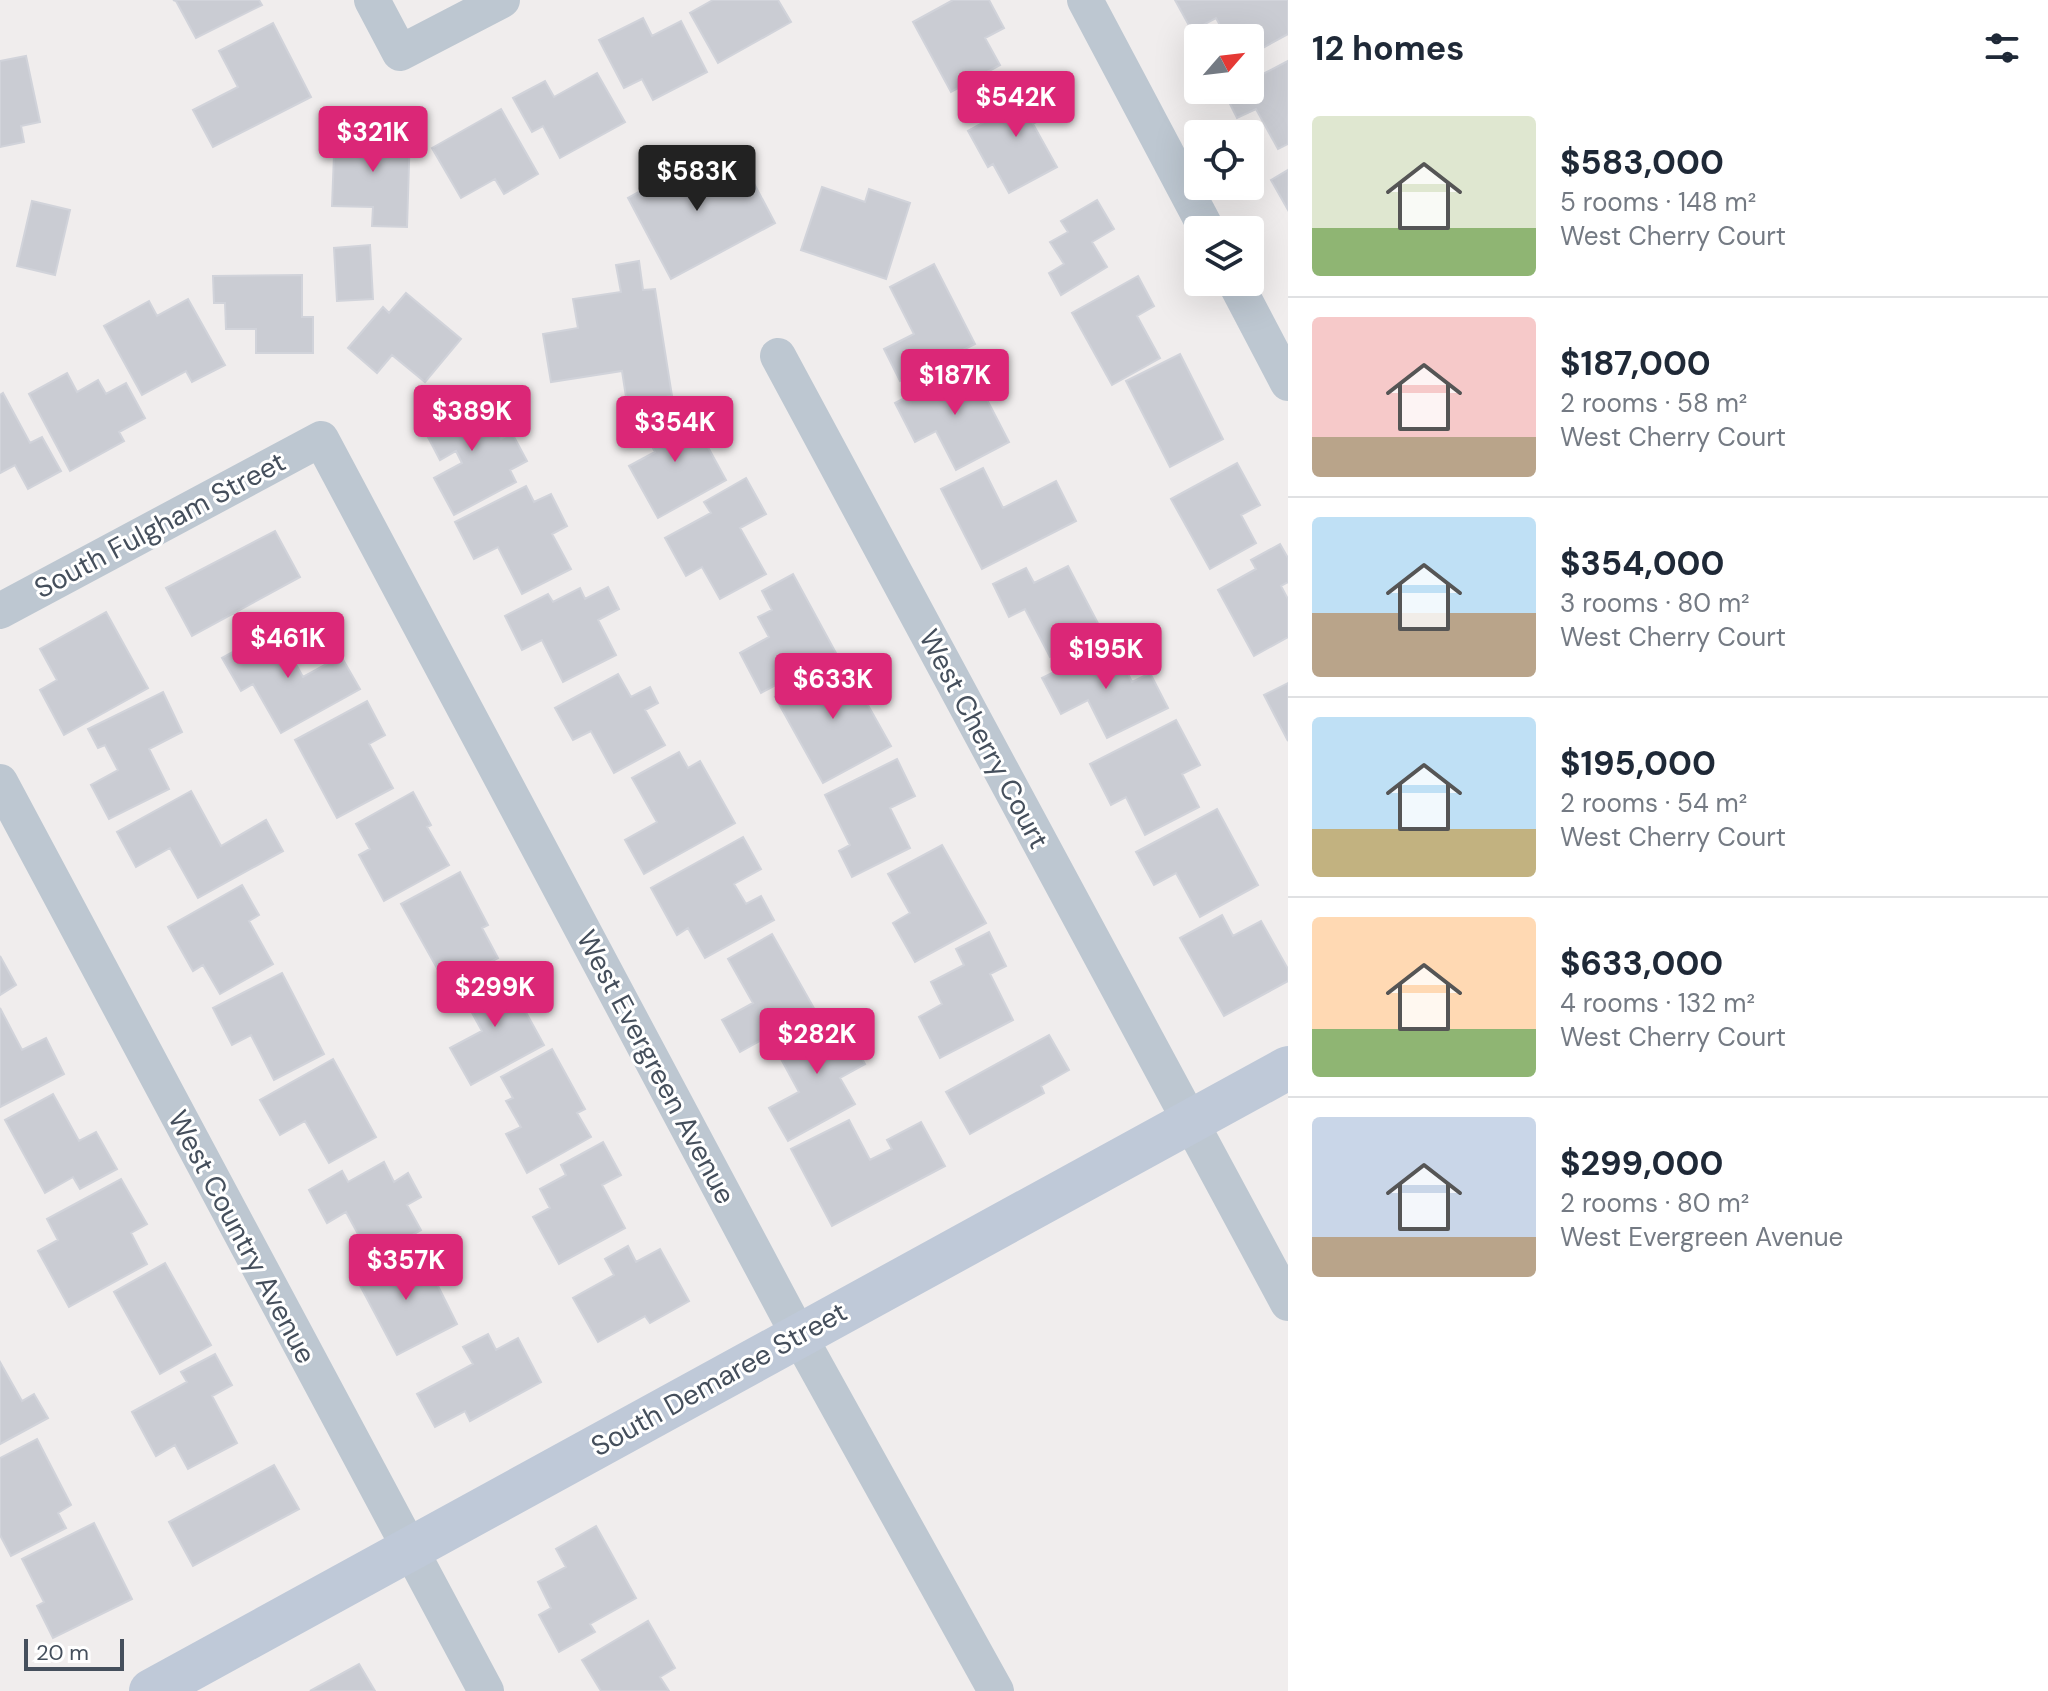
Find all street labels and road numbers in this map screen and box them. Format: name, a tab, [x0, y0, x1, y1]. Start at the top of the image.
street label: South Fulgham Street	[28, 443, 292, 607]
street label: West Cherry Court	[911, 623, 1057, 855]
street label: West Evergreen Avenue	[568, 924, 744, 1210]
street label: West Country Avenue	[160, 1104, 324, 1370]
street label: South Demaree Street	[584, 1293, 854, 1465]

